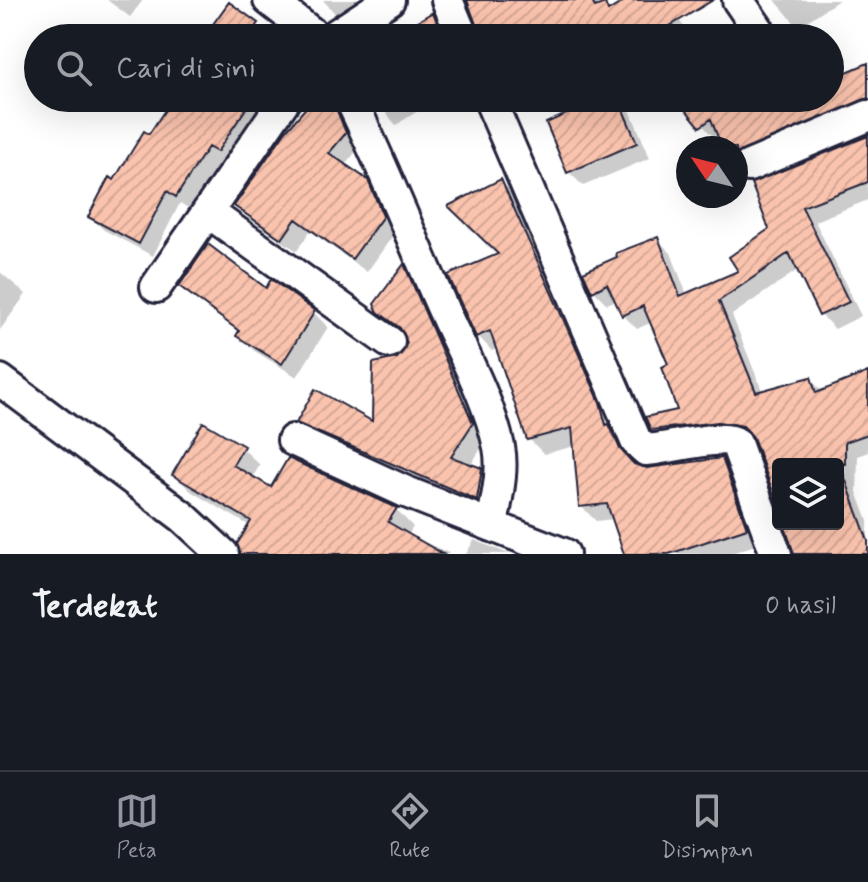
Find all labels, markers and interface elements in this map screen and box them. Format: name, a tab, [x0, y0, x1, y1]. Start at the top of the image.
search box	[24, 24, 844, 112]
icon: search	[52, 46, 96, 90]
text: Cari di sini	[116, 49, 256, 88]
north arrow	[676, 136, 748, 208]
map controls	[772, 458, 844, 530]
button: layers	[772, 458, 844, 530]
text: Terdekat	[32, 584, 158, 629]
text: 0 hasil	[765, 589, 836, 623]
tab: Peta	[115, 789, 159, 865]
tab: Rute	[388, 789, 432, 865]
tab: Disimpan	[661, 789, 753, 865]

